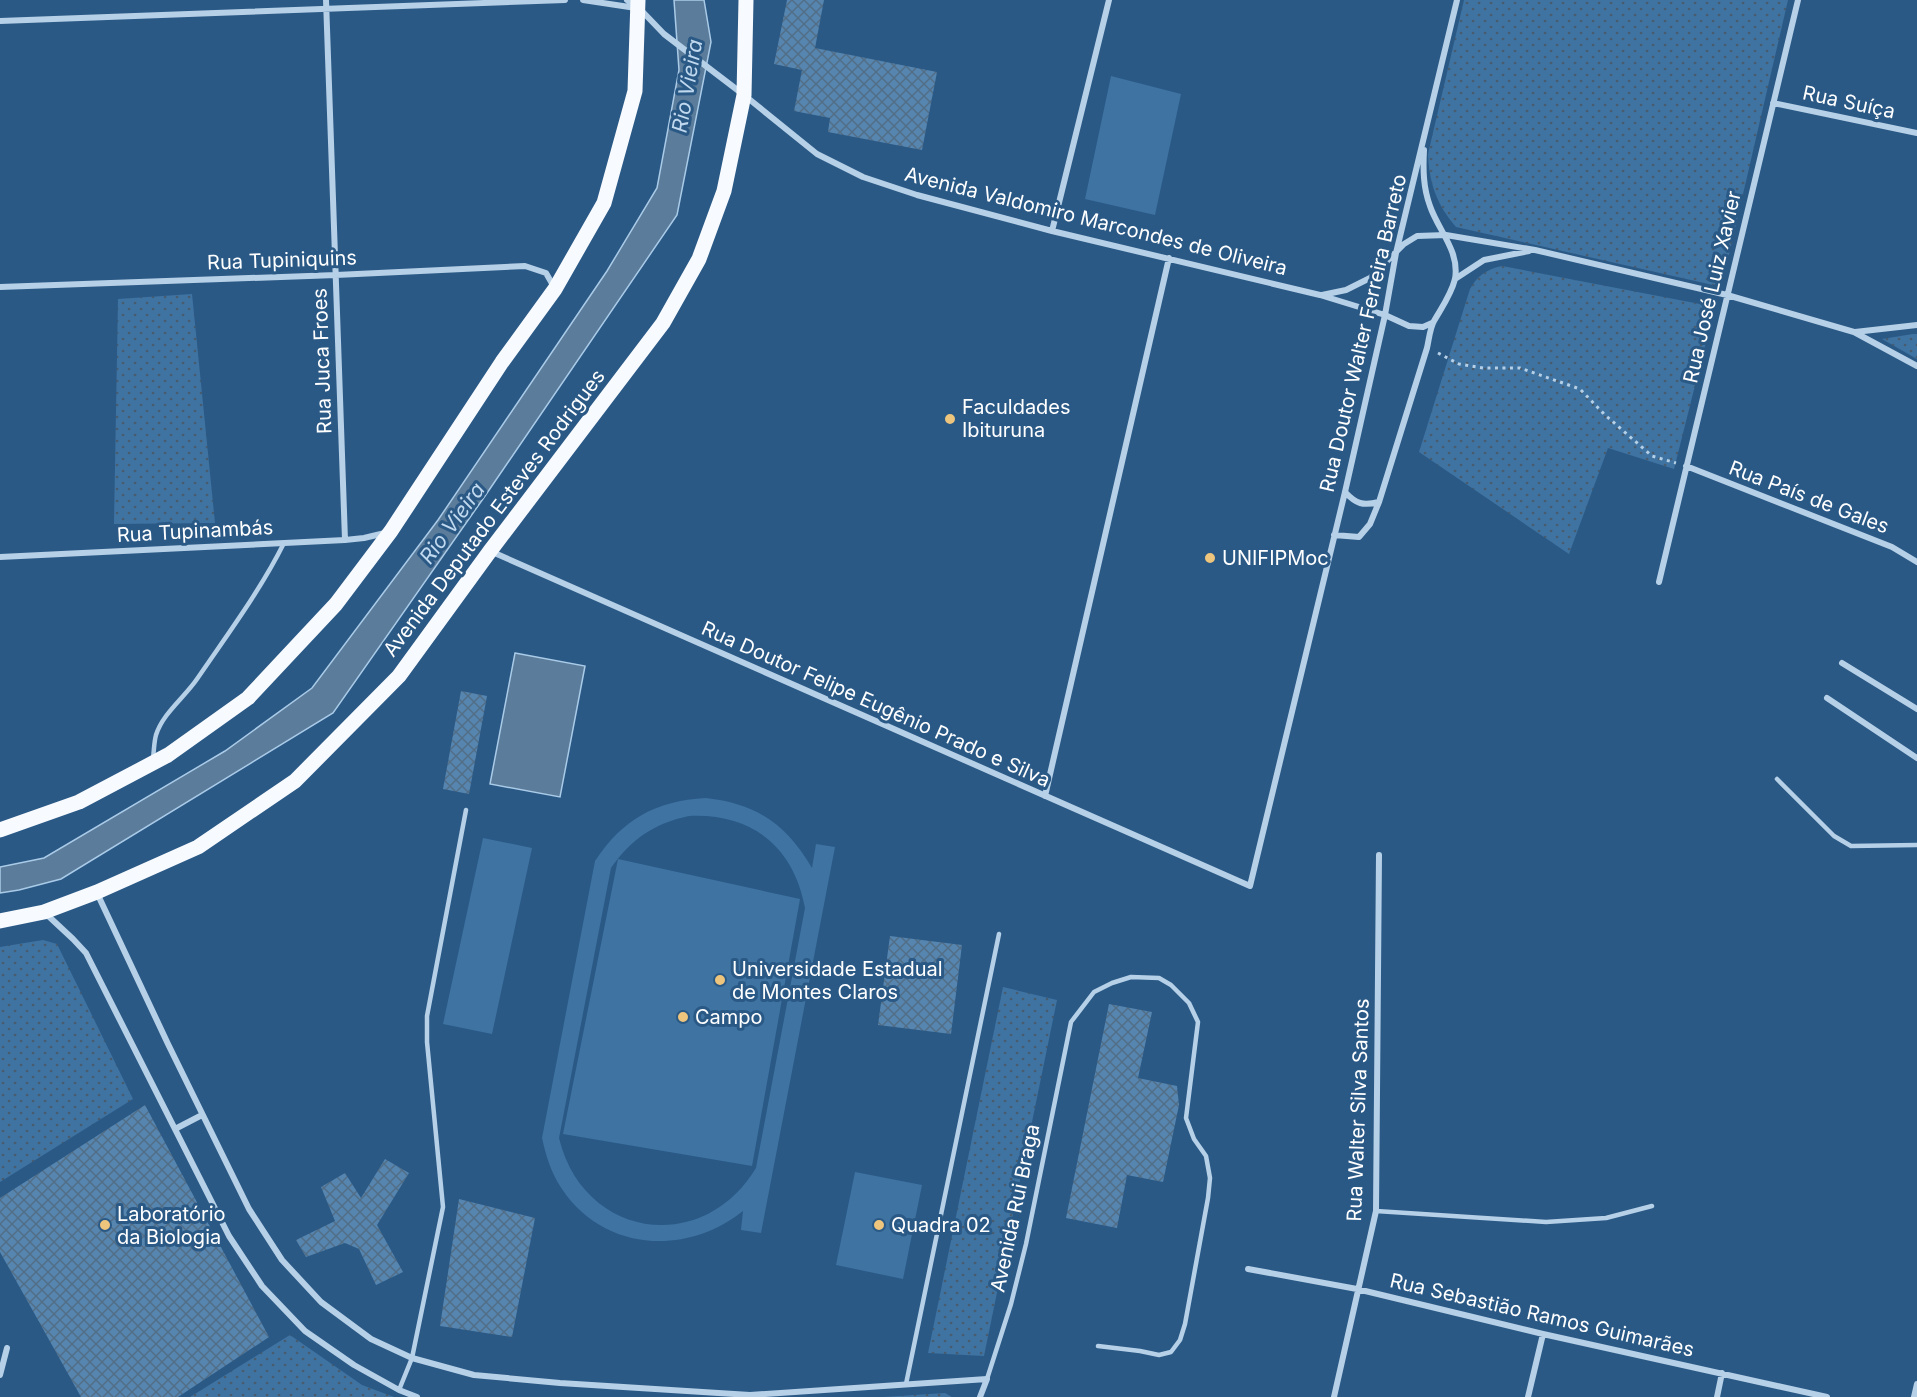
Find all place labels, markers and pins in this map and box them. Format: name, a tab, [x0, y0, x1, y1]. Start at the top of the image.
place label: Faculdades Ibituruna	[962, 395, 1071, 442]
marker: Faculdades Ibituruna	[943, 412, 957, 426]
place label: UNIFIPMoc	[1222, 546, 1329, 570]
marker: UNIFIPMoc	[1203, 551, 1217, 565]
place label: Universidade Estadual de Montes Claros	[732, 957, 943, 1004]
marker: Universidade Estadual de Montes Claros	[713, 973, 727, 987]
place label: Campo	[695, 1005, 763, 1029]
marker: Campo	[676, 1010, 690, 1024]
place label: Laboratório da Biologia	[117, 1202, 226, 1249]
place label: Quadra 02	[891, 1213, 991, 1237]
marker: Laboratório da Biologia	[98, 1218, 112, 1232]
marker: Quadra 02	[872, 1218, 886, 1232]

